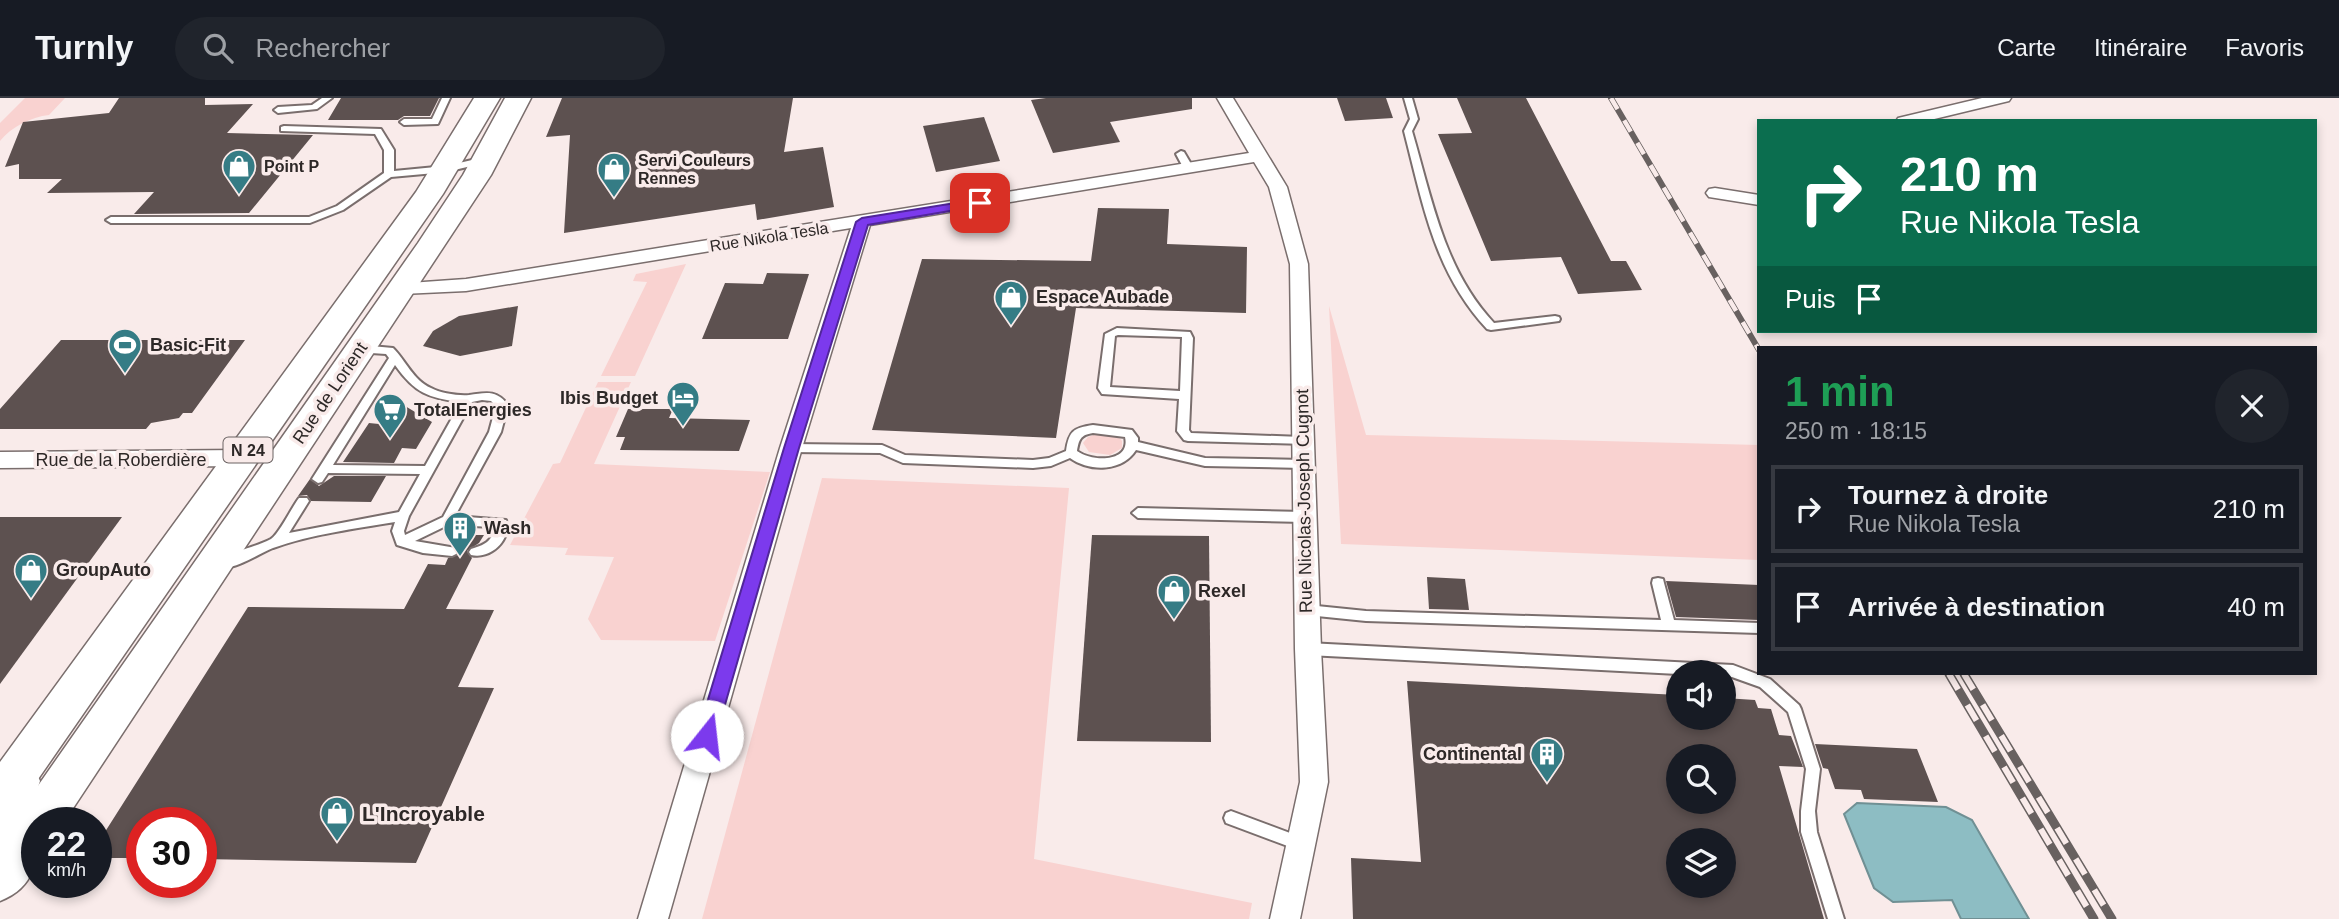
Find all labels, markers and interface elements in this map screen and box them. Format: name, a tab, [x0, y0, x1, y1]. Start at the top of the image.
search box	[175, 17, 665, 80]
text: Turnly	[35, 29, 133, 66]
icon: search	[199, 29, 237, 67]
text: Rechercher	[255, 33, 390, 63]
text: Carte	[1997, 34, 2056, 61]
text: Itinéraire	[2094, 34, 2187, 61]
text: Favoris	[2225, 34, 2304, 61]
shop icon: Point P	[220, 147, 258, 196]
icon: right	[1785, 147, 1876, 238]
text: 210 m	[1900, 147, 2039, 201]
shop icon: Servi Couleurs Rennes	[595, 150, 633, 199]
place label: Servi Couleurs Rennes	[638, 152, 751, 187]
place label: Point P	[264, 158, 319, 175]
pin	[950, 173, 1010, 233]
icon: arrive	[961, 184, 999, 222]
text: Rue Nikola Tesla	[1900, 204, 2140, 240]
street label: Rue Nikola Tesla	[709, 219, 830, 255]
shop icon: Espace Aubade	[992, 278, 1030, 327]
icon: arrive	[1850, 280, 1888, 318]
text: Puis	[1785, 284, 1836, 314]
place label: Espace Aubade	[1036, 287, 1169, 307]
sports icon: Basic-Fit	[106, 326, 144, 375]
place label: Basic-Fit	[150, 335, 226, 355]
street label: Rue de Lorient	[289, 338, 371, 448]
text: 1 min	[1785, 368, 1895, 415]
button: close	[2215, 369, 2289, 443]
hotel icon: Ibis Budget	[664, 379, 702, 428]
place label: Ibis Budget	[560, 388, 658, 408]
street label: Rue Nicolas-Joseph Cugnot	[1292, 389, 1316, 613]
supermarket icon: TotalEnergies	[371, 391, 409, 440]
place label: TotalEnergies	[414, 400, 532, 420]
text: 250 m · 18:15	[1785, 418, 1927, 444]
road number: N 24	[224, 438, 272, 462]
street label: Rue de la Roberdière	[35, 450, 207, 470]
text: Tournez à droite	[1848, 480, 2048, 510]
icon: right	[1789, 490, 1827, 528]
text: 210 m	[2213, 494, 2285, 524]
building icon: Wash	[441, 509, 479, 558]
text: Rue Nikola Tesla	[1848, 511, 2020, 537]
place label: Wash	[484, 518, 531, 538]
shop icon: GroupAuto	[12, 551, 50, 600]
place label: GroupAuto	[56, 560, 151, 580]
shop icon: Rexel	[1155, 572, 1193, 621]
place label: Rexel	[1198, 581, 1246, 601]
icon: arrive	[1789, 588, 1827, 626]
text: Arrivée à destination	[1848, 592, 2105, 622]
text: 40 m	[2227, 592, 2285, 622]
map controls	[1666, 660, 1736, 898]
button: sound	[1666, 660, 1736, 730]
position arrow	[670, 699, 744, 773]
building icon: Continental	[1528, 735, 1566, 784]
place label: Continental	[1423, 744, 1522, 764]
button: search	[1666, 744, 1736, 814]
shop icon: L'Incroyable	[318, 794, 356, 843]
place label: L'Incroyable	[362, 802, 485, 825]
speed limit sign: 30	[126, 807, 217, 898]
text: 22	[47, 824, 86, 863]
button: layers	[1666, 828, 1736, 898]
text: km/h	[47, 860, 86, 880]

